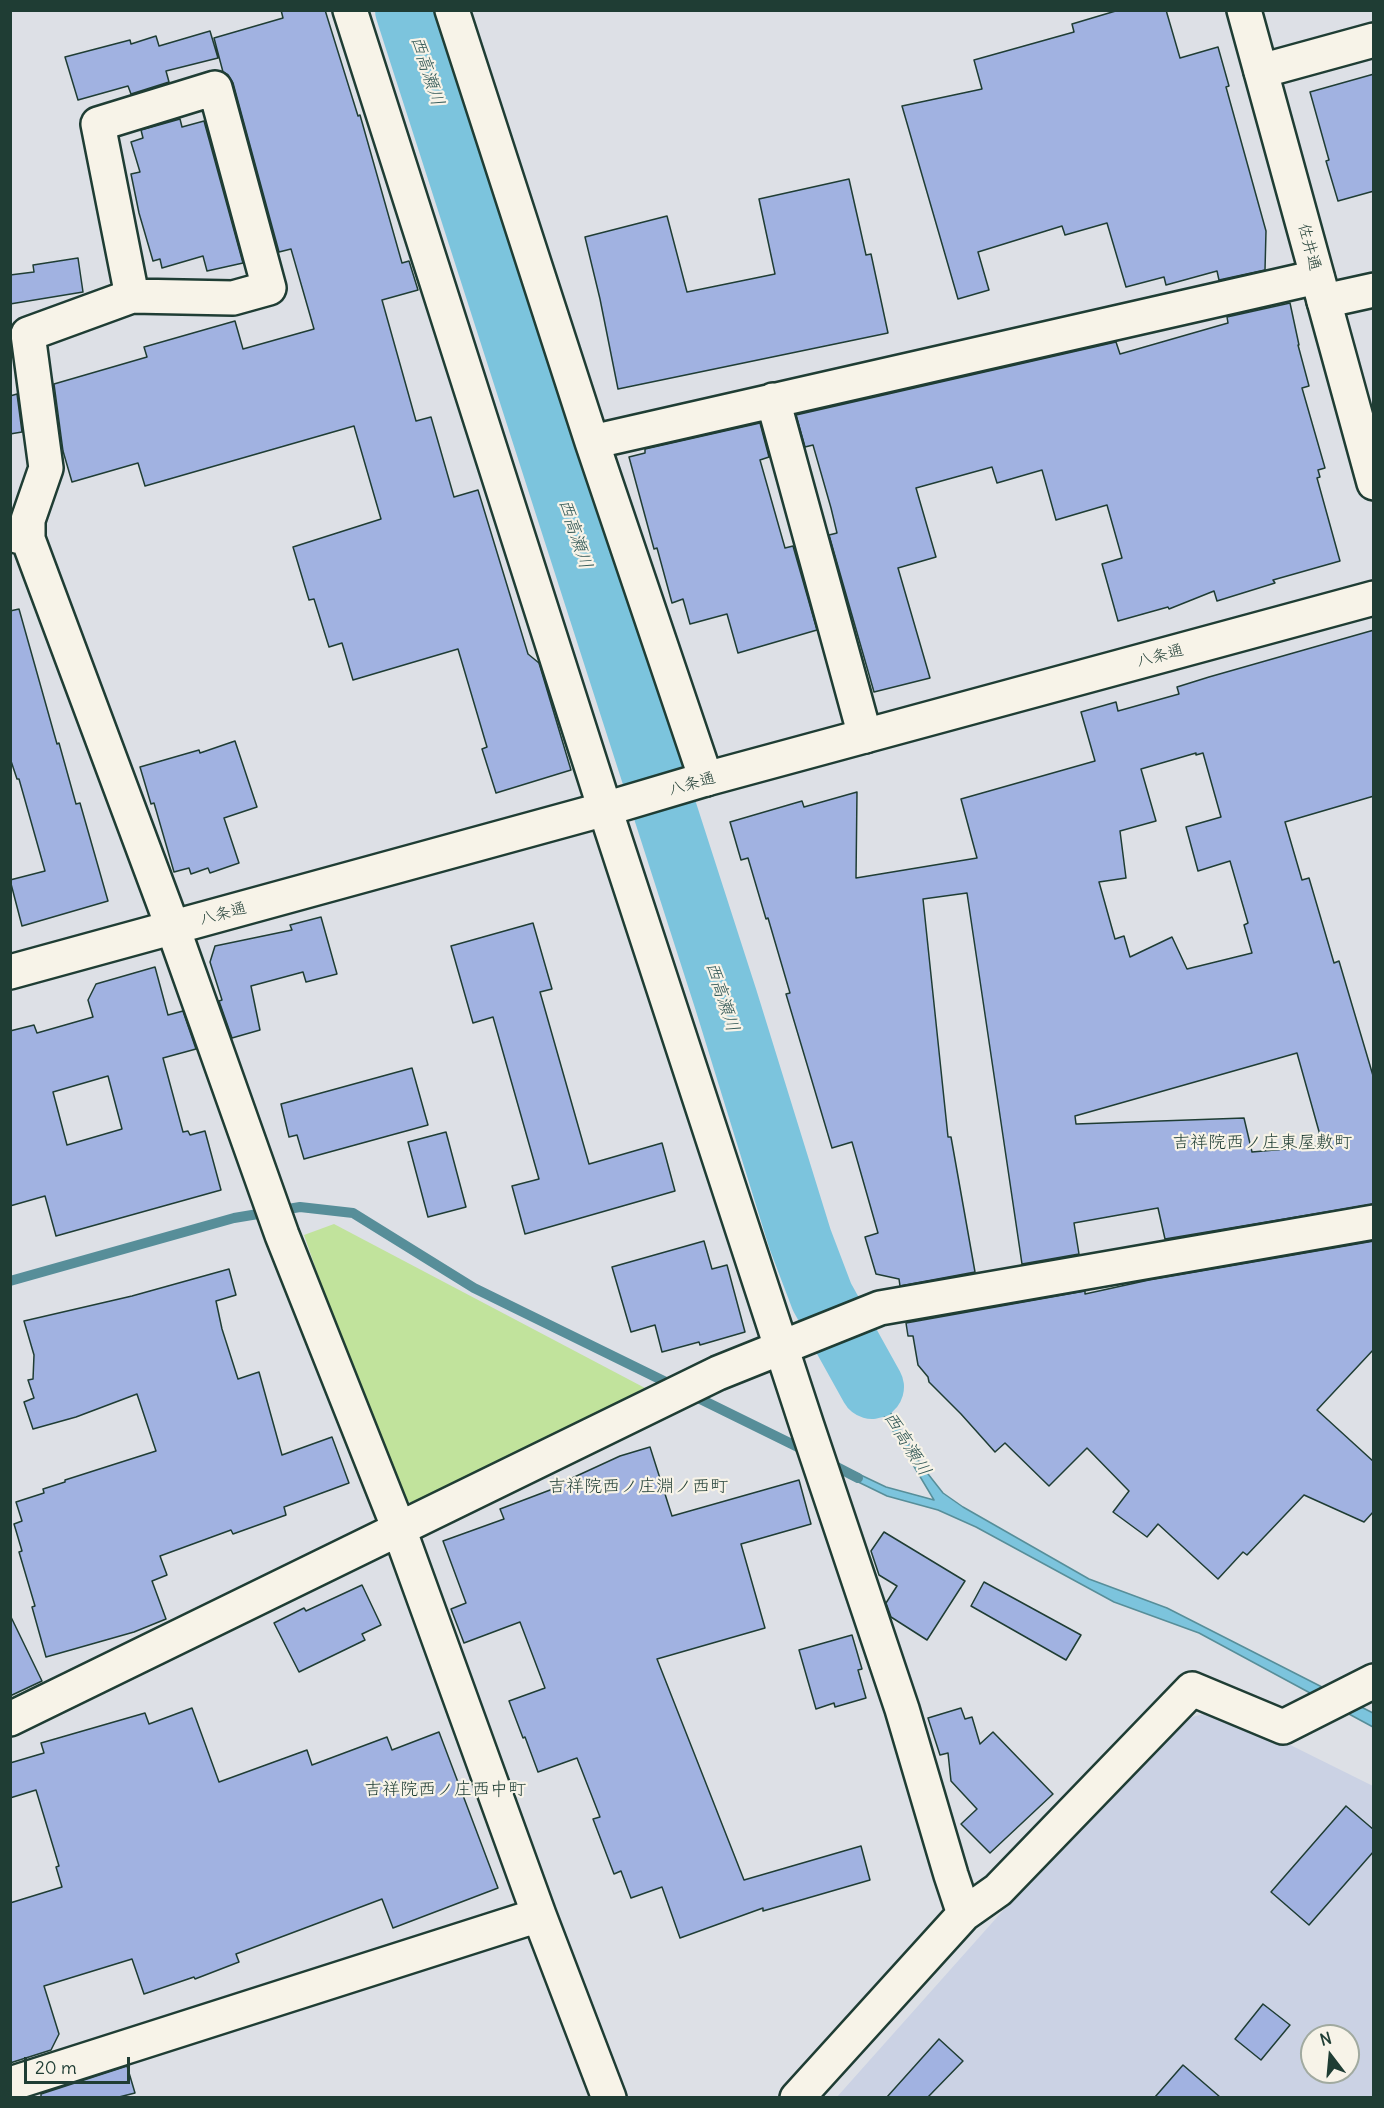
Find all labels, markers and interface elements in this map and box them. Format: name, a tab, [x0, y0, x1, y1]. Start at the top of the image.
water label: 西高瀬川	[406, 33, 448, 109]
street label: 佐井通	[1294, 221, 1324, 273]
water label: 西高瀬川	[554, 496, 596, 572]
street label: 八条通	[1134, 641, 1186, 671]
street label: 八条通	[666, 768, 718, 800]
street label: 八条通	[197, 899, 249, 929]
water label: 西高瀬川	[701, 959, 743, 1035]
district label: 吉祥院西ノ庄東屋敷町	[1172, 1132, 1352, 1154]
water label: 西高瀬川	[879, 1408, 935, 1480]
district label: 吉祥院西ノ庄淵ノ西町	[548, 1476, 728, 1498]
district label: 吉祥院西ノ庄西中町	[364, 1779, 526, 1801]
north arrow	[1300, 2024, 1360, 2084]
text: N	[1318, 2027, 1334, 2050]
scale bar	[27, 2045, 134, 2083]
text: 20 m	[35, 2056, 77, 2079]

